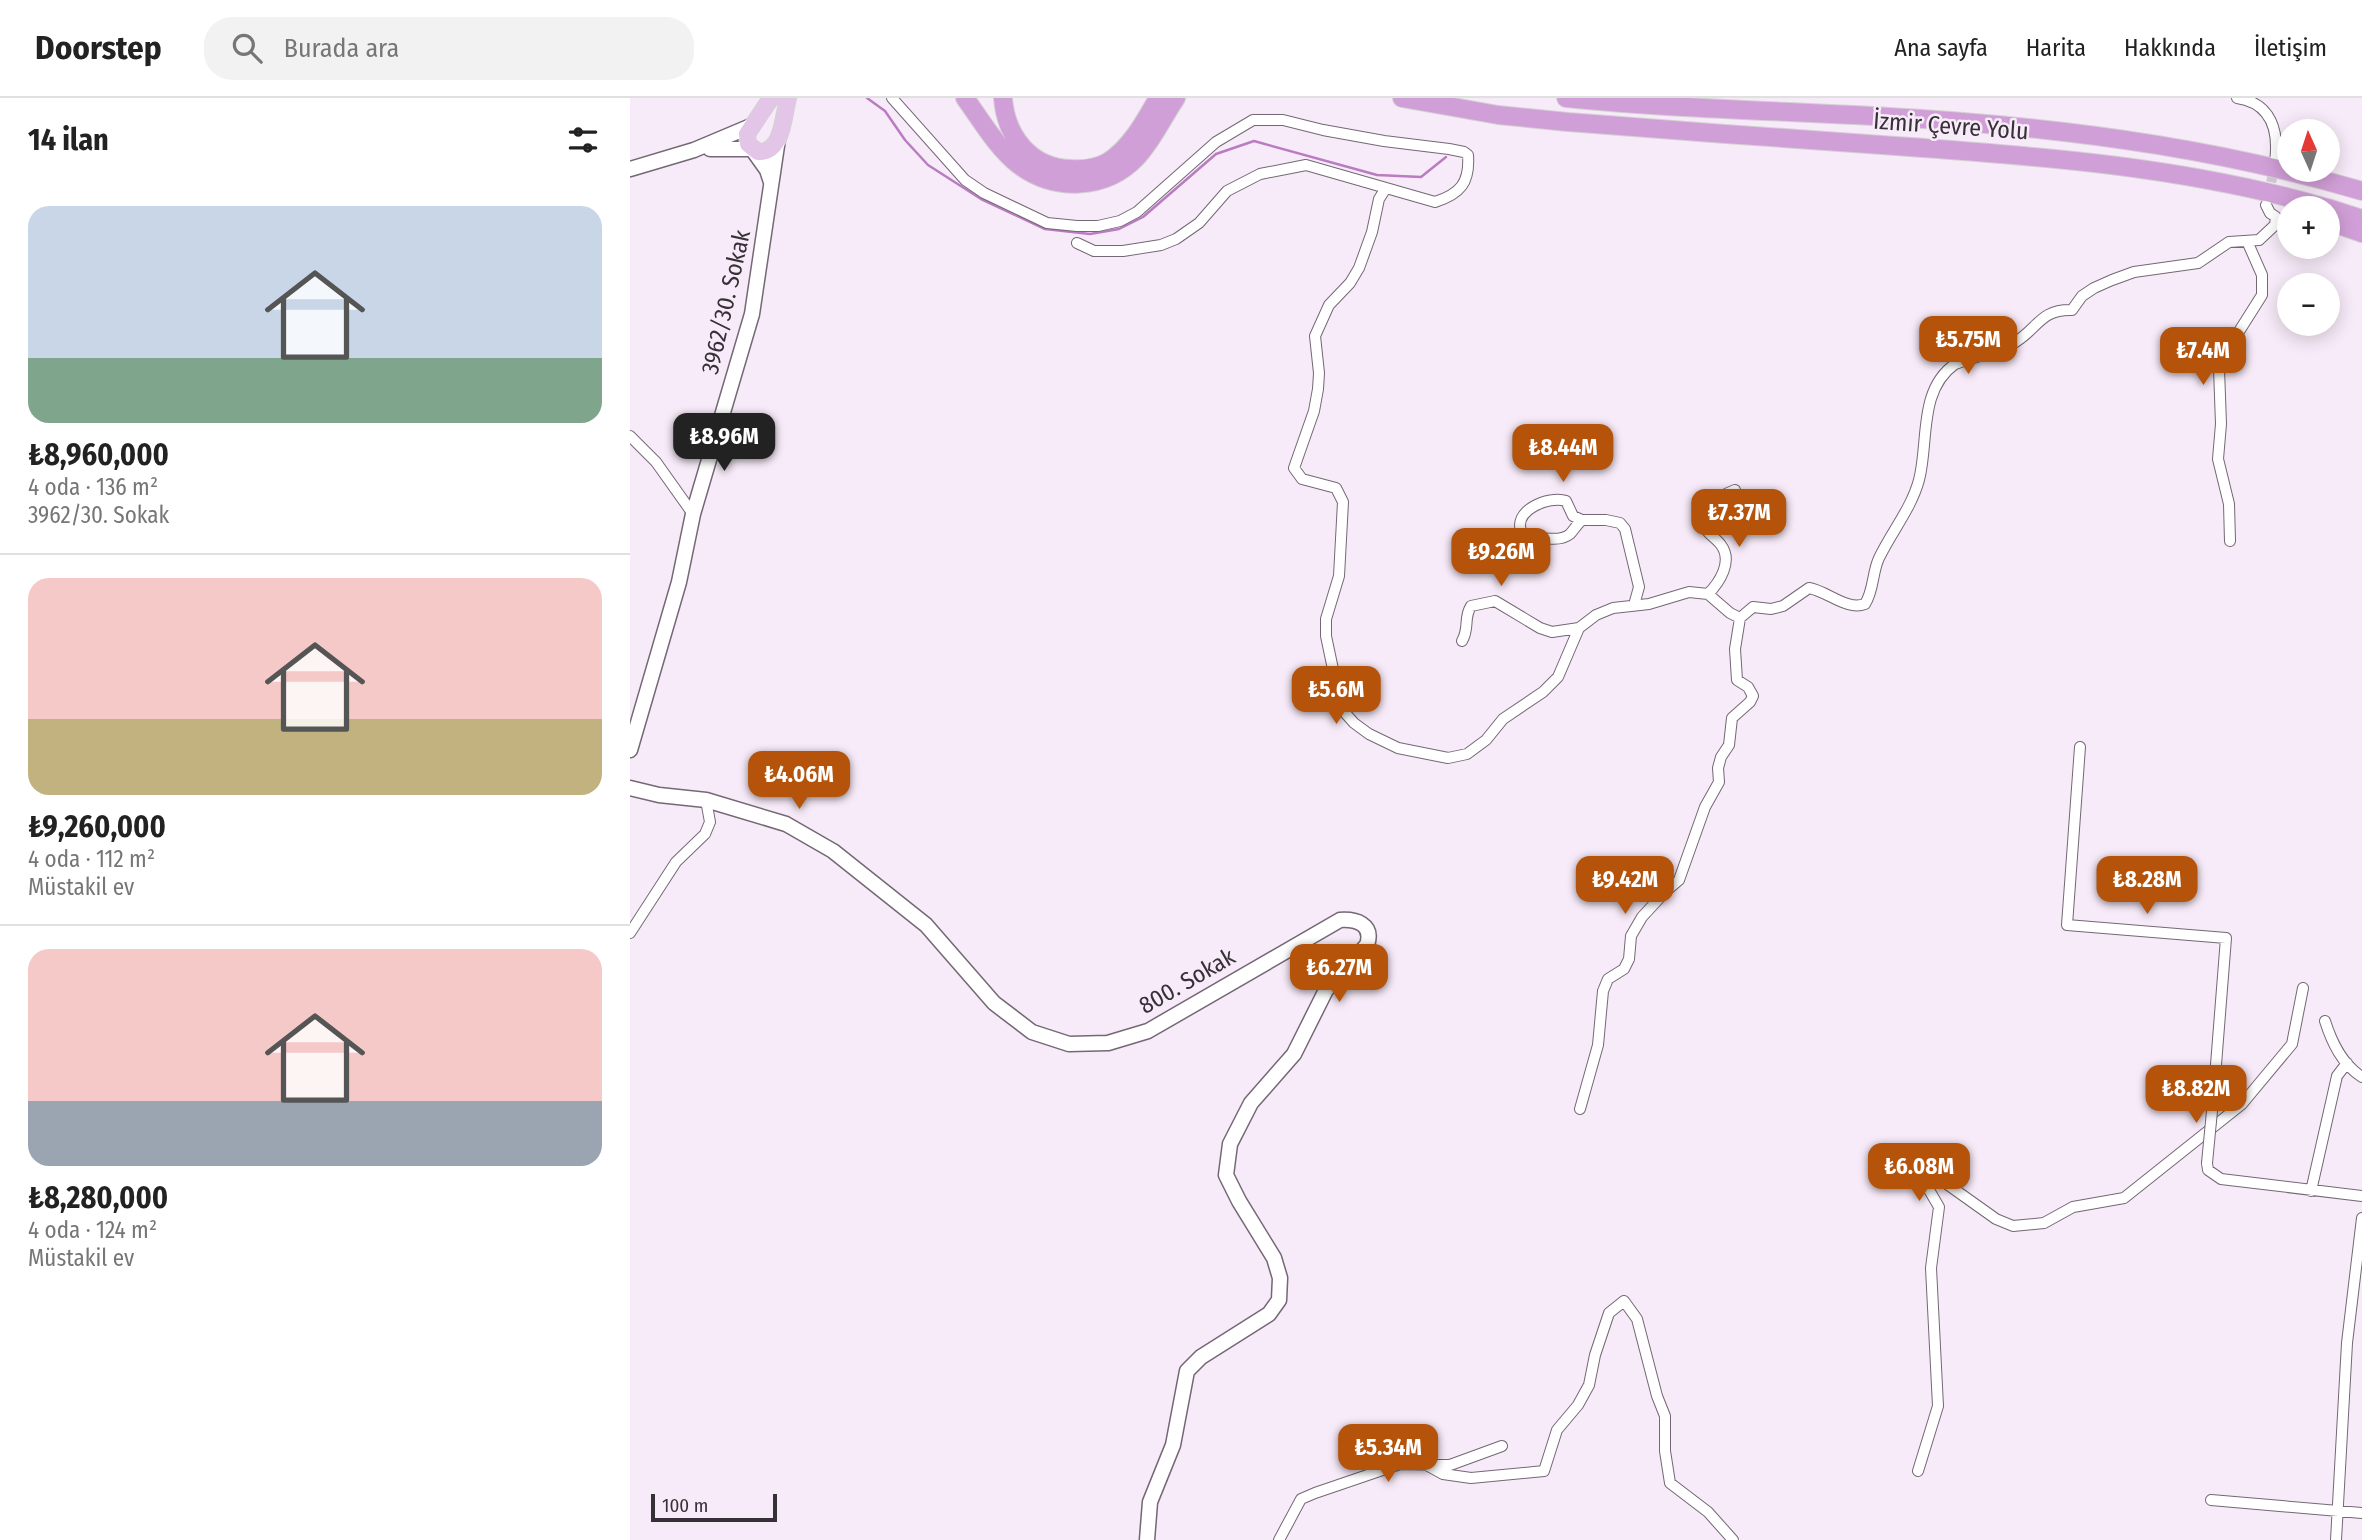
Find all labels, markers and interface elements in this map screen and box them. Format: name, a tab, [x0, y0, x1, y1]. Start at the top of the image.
search box	[204, 17, 694, 80]
text: Doorstep	[35, 28, 162, 68]
icon: search	[228, 29, 266, 67]
text: Burada ara	[284, 33, 399, 64]
text: Ana sayfa	[1894, 34, 1988, 62]
text: Harita	[2026, 34, 2086, 62]
text: Hakkında	[2124, 34, 2216, 62]
text: İletişim	[2254, 34, 2327, 62]
street label: İzmir Çevre Yolu	[1872, 107, 2030, 145]
north arrow	[2277, 119, 2340, 182]
map controls	[2277, 119, 2340, 336]
icon: filters	[564, 121, 602, 159]
text: 14 ilan	[28, 122, 109, 158]
button: +	[2277, 196, 2340, 259]
street label: 3962/30. Sokak	[696, 226, 756, 377]
icon: home	[252, 252, 378, 378]
button: −	[2277, 273, 2340, 336]
pin: ₺5.75M	[1911, 316, 2025, 376]
text: ₺5.75M	[1935, 325, 2001, 353]
pin: ₺7.4M	[2154, 328, 2252, 387]
text: ₺7.4M	[2176, 336, 2230, 364]
pin: ₺8.96M	[667, 414, 781, 473]
text: ₺8.96M	[689, 422, 759, 450]
pin: ₺8.44M	[1506, 424, 1620, 484]
text: ₺8.44M	[1528, 433, 1598, 461]
text: ₺8,960,000	[28, 437, 169, 473]
text: 4 oda · 136 m²	[28, 473, 158, 501]
pin: ₺7.37M	[1682, 490, 1796, 549]
text: ₺7.37M	[1707, 498, 1771, 526]
text: 3962/30. Sokak	[28, 501, 169, 529]
pin: ₺9.26M	[1444, 528, 1558, 588]
text: ₺9.26M	[1467, 537, 1535, 565]
icon: home	[252, 624, 378, 750]
pin: ₺5.6M	[1287, 666, 1385, 726]
text: ₺5.6M	[1308, 675, 1364, 703]
pin: ₺4.06M	[742, 752, 856, 811]
text: ₺4.06M	[764, 760, 834, 788]
text: ₺9,260,000	[28, 809, 166, 845]
text: 4 oda · 112 m²	[28, 845, 155, 873]
pin: ₺9.42M	[1568, 856, 1682, 916]
pin: ₺8.28M	[2090, 856, 2204, 916]
text: ₺9.42M	[1592, 865, 1658, 893]
text: ₺8.28M	[2113, 865, 2181, 893]
text: Müstakil ev	[28, 873, 134, 901]
street label: 800. Sokak	[1134, 942, 1241, 1020]
pin: ₺6.27M	[1282, 944, 1396, 1004]
text: ₺6.27M	[1306, 953, 1372, 981]
icon: home	[252, 995, 378, 1121]
pin: ₺8.82M	[2139, 1066, 2253, 1125]
text: ₺8.82M	[2162, 1074, 2230, 1102]
pin: ₺6.08M	[1862, 1144, 1976, 1203]
text: ₺6.08M	[1884, 1152, 1954, 1180]
text: ₺8,280,000	[28, 1180, 168, 1216]
text: 4 oda · 124 m²	[28, 1216, 157, 1244]
text: Müstakil ev	[28, 1244, 134, 1272]
pin: ₺5.34M	[1331, 1424, 1445, 1484]
text: ₺5.34M	[1354, 1433, 1422, 1461]
scale bar	[651, 1491, 777, 1523]
text: 100 m	[662, 1494, 708, 1517]

